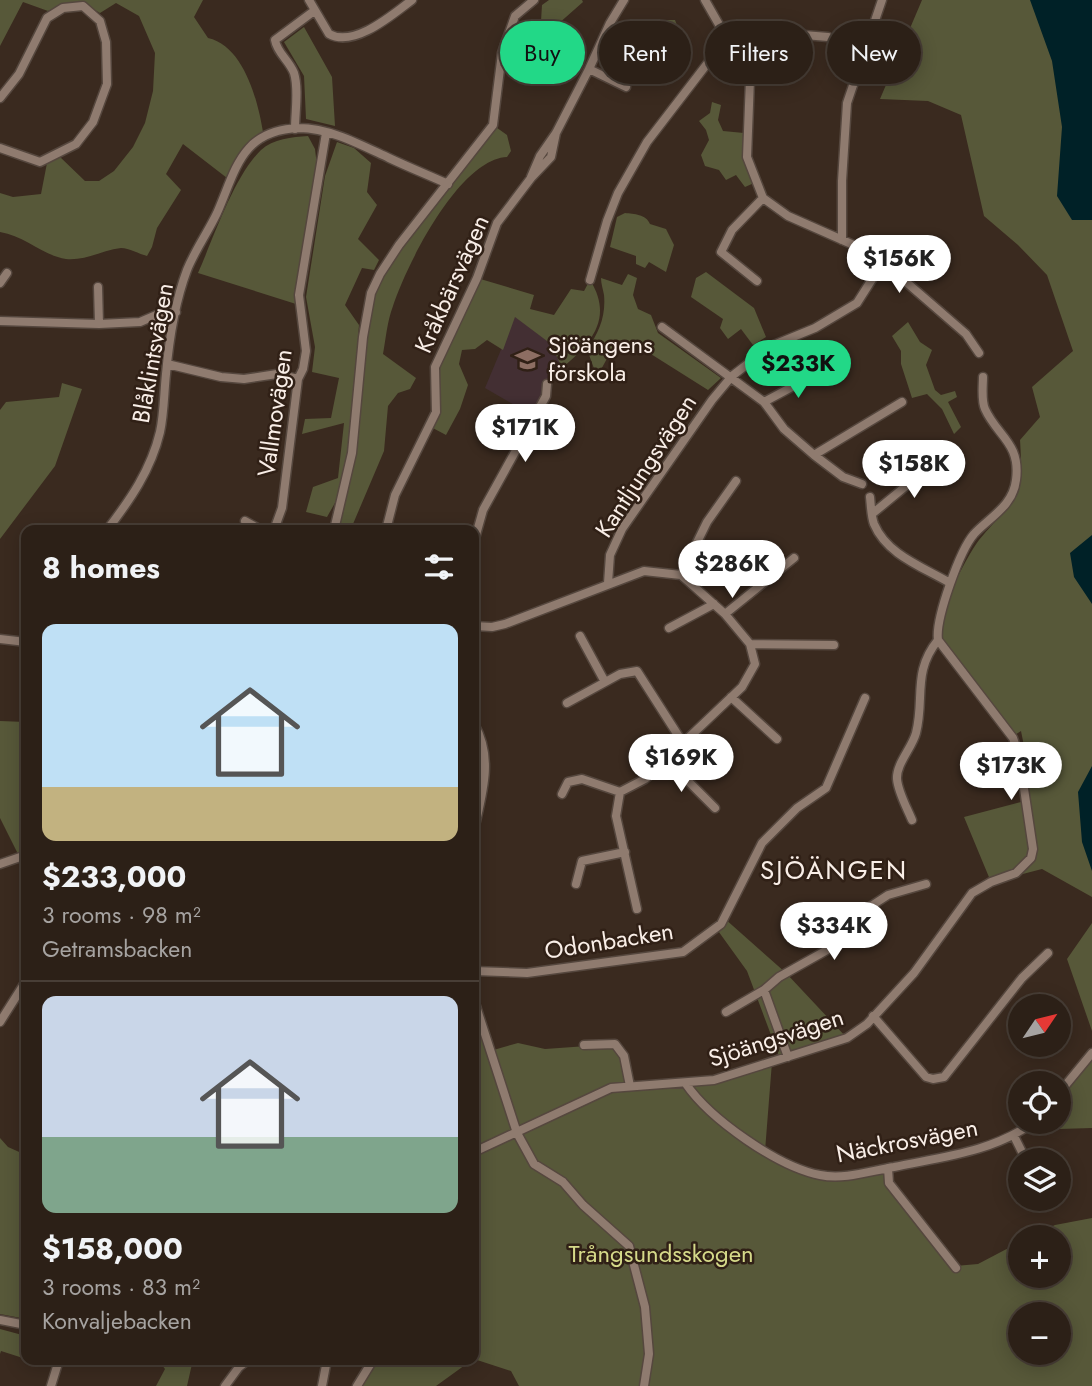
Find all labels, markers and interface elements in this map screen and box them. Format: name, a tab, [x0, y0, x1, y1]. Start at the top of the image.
chip: Buy	[500, 21, 585, 84]
chip: Rent	[599, 21, 691, 84]
chip: Filters	[705, 21, 813, 84]
chip: New	[827, 21, 921, 84]
street label: Kråkbärsvägen	[405, 209, 498, 358]
pin: $156K	[850, 236, 948, 295]
text: $156K	[863, 241, 935, 275]
street label: Blåklintsvägen	[123, 280, 182, 426]
place label: Sjöängens förskola	[548, 327, 653, 390]
pin: $233K	[749, 340, 847, 400]
school or university icon: Sjöängens förskola	[514, 345, 542, 373]
text: $233K	[761, 346, 835, 380]
street label: Vallmovägen	[248, 347, 301, 479]
street label: Kantljungsvägen	[586, 387, 705, 544]
pin: $171K	[476, 405, 574, 464]
text: $171K	[491, 410, 559, 444]
pin: $158K	[865, 440, 963, 500]
text: $158K	[878, 446, 950, 480]
pin: $286K	[683, 540, 781, 600]
text: 8 homes	[42, 546, 160, 589]
text: $286K	[694, 546, 770, 580]
icon: filters	[420, 548, 458, 586]
icon: home	[187, 669, 313, 795]
pin: $169K	[632, 734, 730, 794]
text: $169K	[645, 740, 717, 774]
pin: $173K	[962, 742, 1060, 802]
text: $173K	[976, 748, 1046, 782]
district label: SJÖÄNGEN	[760, 851, 908, 889]
text: $233,000	[42, 855, 186, 898]
text: 3 rooms · 98 m²	[42, 898, 201, 932]
pin: $334K	[785, 902, 883, 962]
text: $334K	[796, 908, 872, 942]
street label: Odonbacken	[542, 913, 676, 968]
text: Getramsbacken	[42, 932, 192, 966]
north arrow	[1008, 994, 1071, 1057]
map controls	[1008, 994, 1071, 1365]
street label: Sjöängsvägen	[704, 999, 848, 1076]
icon: home	[187, 1041, 313, 1167]
button: locate	[1008, 1071, 1071, 1134]
street label: Näckrosvägen	[833, 1110, 981, 1171]
button: layers	[1008, 1148, 1071, 1211]
button: +	[1008, 1225, 1071, 1288]
text: $158,000	[42, 1227, 183, 1270]
park label: Trångsundsskogen	[568, 1236, 754, 1271]
text: 3 rooms · 83 m²	[42, 1270, 200, 1304]
button: −	[1008, 1302, 1071, 1365]
text: Konvaljebacken	[42, 1304, 192, 1338]

